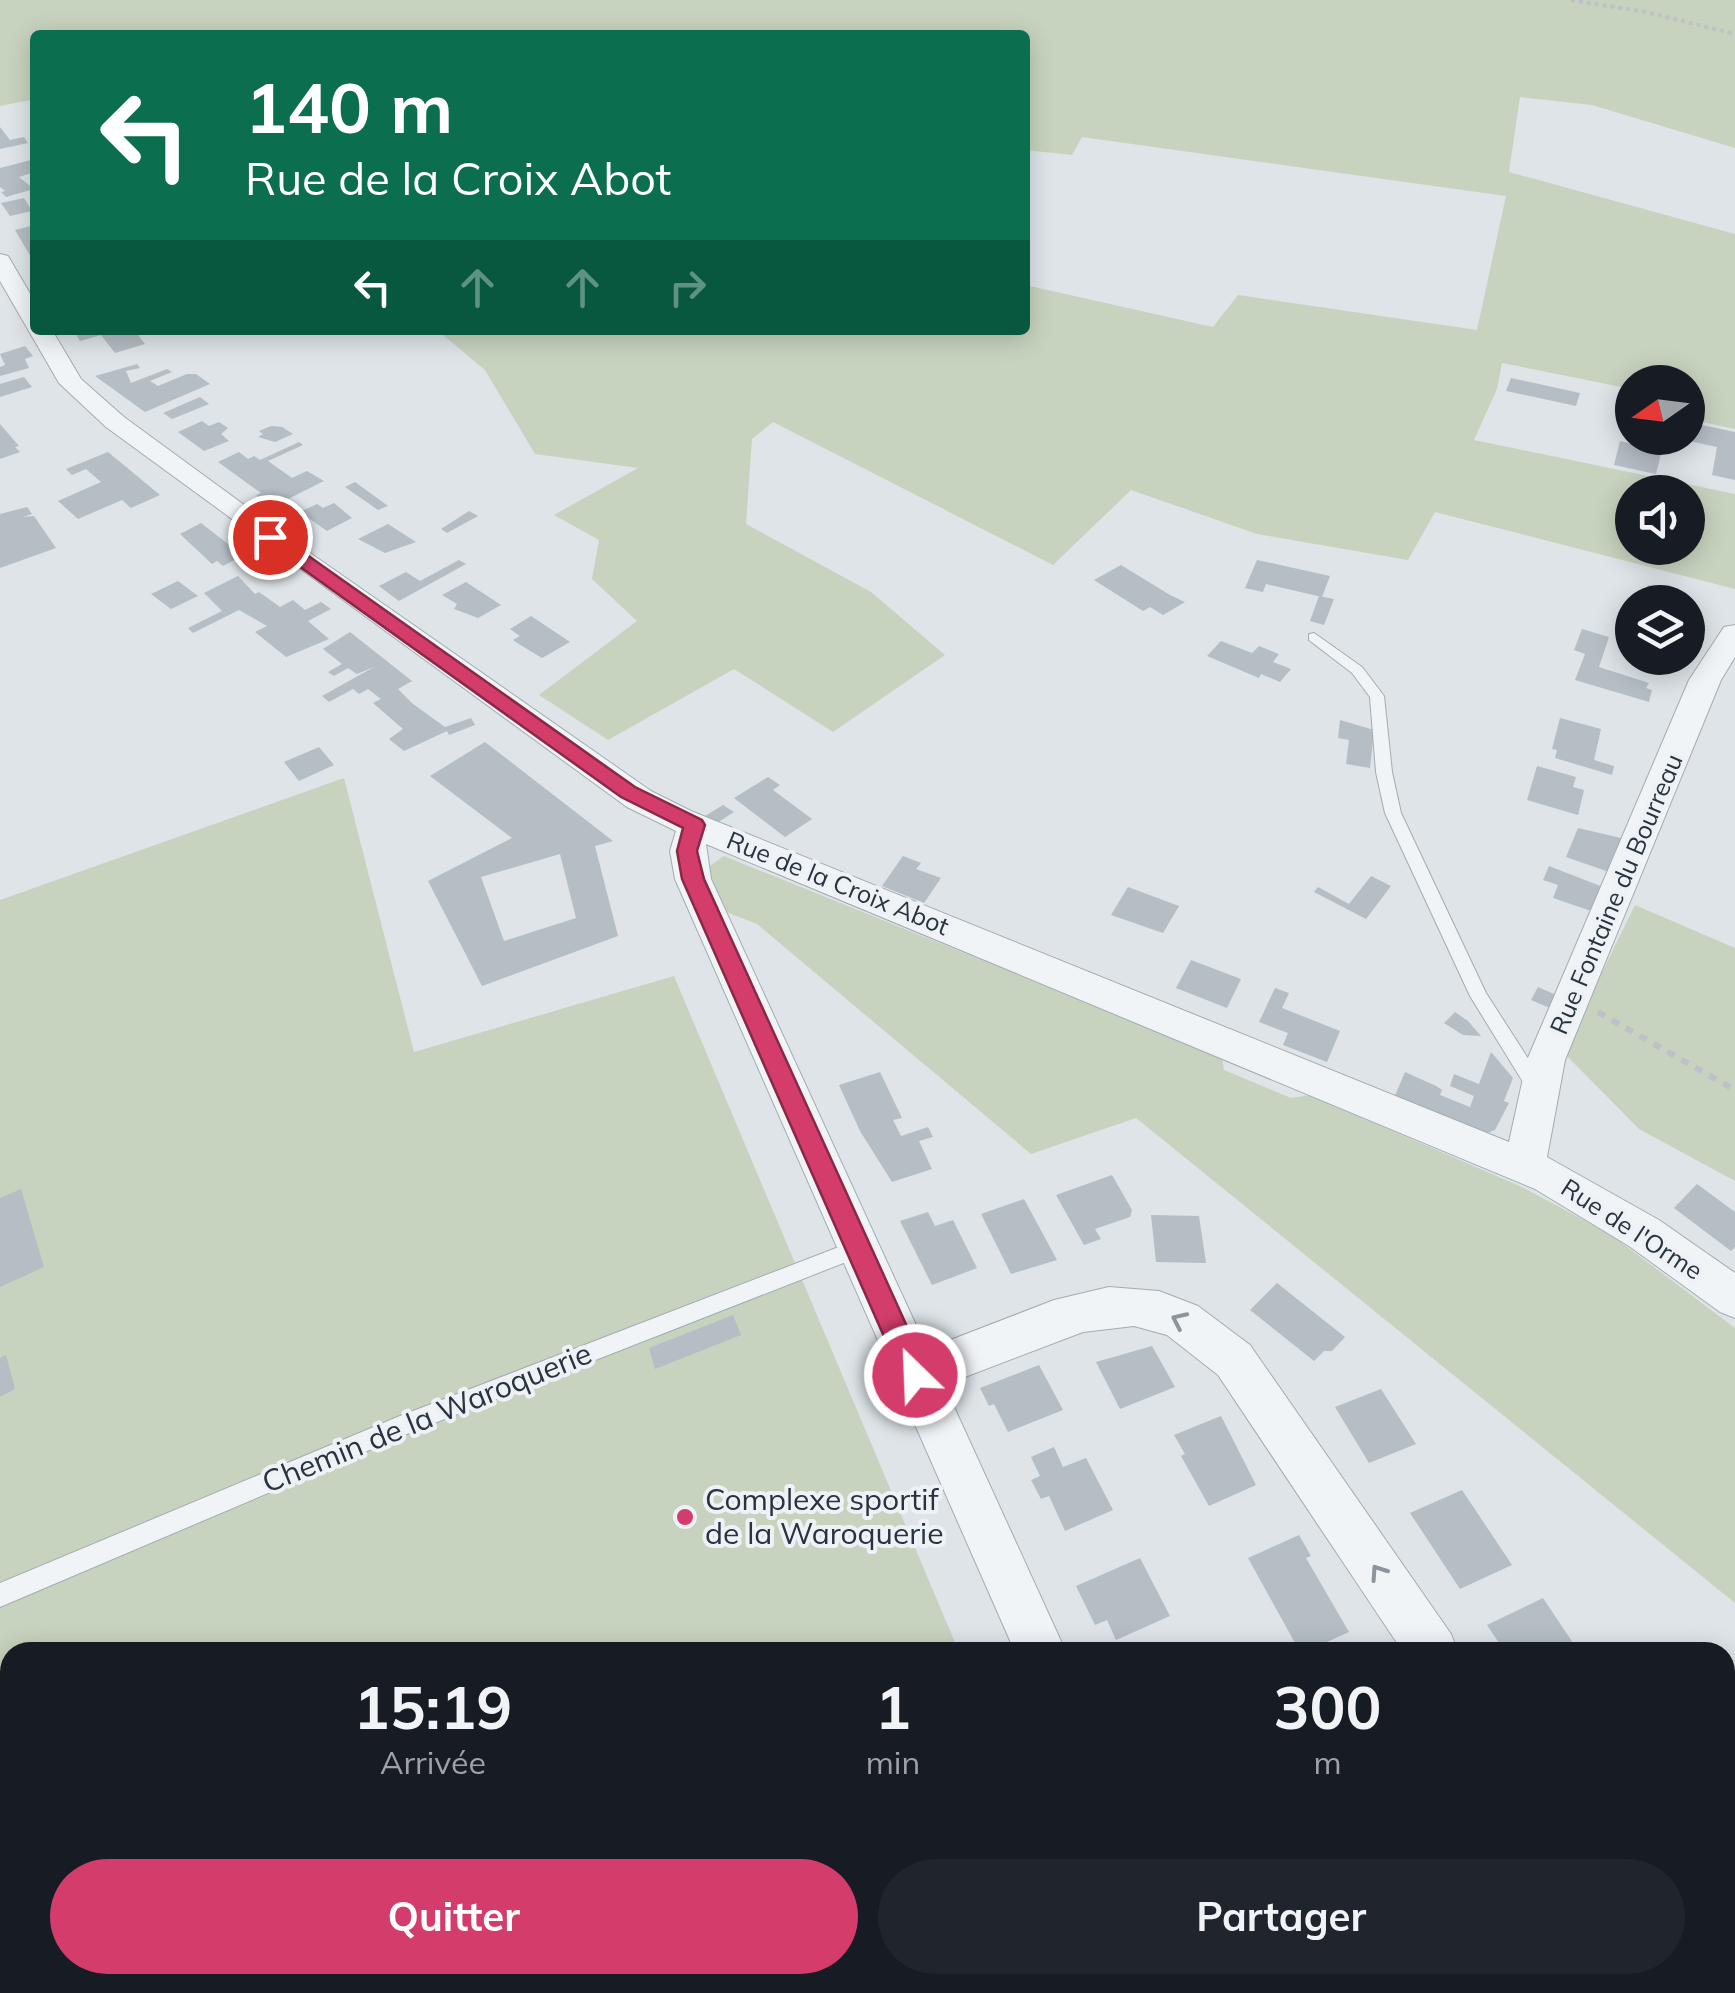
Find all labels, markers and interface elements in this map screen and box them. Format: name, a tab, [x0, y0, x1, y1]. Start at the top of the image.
text: 140 m	[245, 63, 453, 151]
icon: left	[80, 70, 210, 200]
text: Rue de la Croix Abot	[245, 150, 671, 206]
icon: left	[345, 260, 400, 315]
icon: ahead	[450, 260, 505, 315]
icon: ahead	[555, 260, 610, 315]
icon: right	[660, 260, 715, 315]
north arrow	[1615, 365, 1705, 455]
map controls	[1615, 365, 1705, 675]
button: sound	[1615, 475, 1705, 565]
pin	[228, 495, 313, 580]
icon: arrive	[243, 510, 298, 565]
button: layers	[1615, 585, 1705, 675]
street label: Rue Fontaine du Bourreau	[1542, 749, 1689, 1039]
street label: Rue de la Croix Abot	[723, 824, 954, 941]
street label: Rue de l'Orme	[1556, 1171, 1709, 1286]
one-way arrow	[1171, 1312, 1189, 1332]
position arrow	[863, 1323, 967, 1427]
street label: Chemin de la Waroquerie	[256, 1334, 597, 1501]
place label: Complexe sportif de la Waroquerie	[705, 1480, 944, 1552]
marker: Complexe sportif de la Waroquerie	[674, 1506, 696, 1528]
one-way arrow	[1372, 1564, 1390, 1583]
text: 15:19	[353, 1669, 512, 1744]
text: 1	[875, 1669, 911, 1744]
text: 300	[1274, 1669, 1382, 1744]
text: Arrivée	[380, 1742, 486, 1782]
text: min	[866, 1742, 920, 1782]
text: m	[1314, 1742, 1342, 1782]
button: Quitter	[50, 1859, 858, 1974]
button: Partager	[878, 1859, 1685, 1974]

